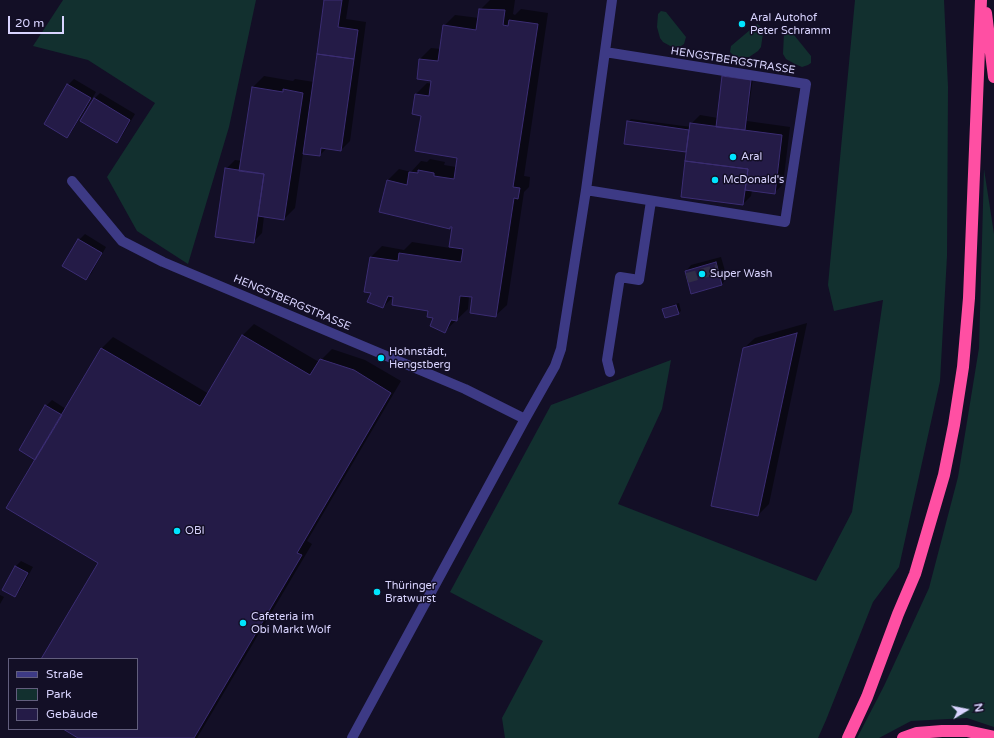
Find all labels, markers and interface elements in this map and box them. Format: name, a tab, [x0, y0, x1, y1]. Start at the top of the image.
scale bar	[10, 8, 66, 34]
place label: Aral Autohof Peter Schramm	[750, 11, 831, 37]
text: 20 m	[15, 16, 44, 30]
marker: Aral Autohof Peter Schramm	[737, 19, 747, 29]
street label: HENGSTBERGSTRASSE	[670, 45, 796, 77]
place label: Aral	[741, 150, 762, 164]
marker: Aral	[728, 152, 738, 162]
place label: McDonald's	[723, 173, 784, 187]
marker: McDonald's	[710, 175, 720, 185]
place label: Super Wash	[710, 267, 772, 281]
marker: Super Wash	[697, 269, 707, 279]
street label: HENGSTBERGSTRASSE	[231, 272, 353, 334]
place label: Hohnstädt, Hengstberg	[389, 345, 451, 371]
marker: Hohnstädt, Hengstberg	[376, 353, 386, 363]
place label: OBI	[185, 524, 205, 538]
marker: OBI	[172, 526, 182, 536]
place label: Thüringer Bratwurst	[385, 579, 436, 605]
marker: Thüringer Bratwurst	[372, 587, 382, 597]
place label: Cafeteria im Obi Markt Wolf	[251, 610, 331, 636]
marker: Cafeteria im Obi Markt Wolf	[238, 618, 248, 628]
legend	[8, 658, 138, 730]
text: Straße	[46, 667, 83, 681]
text: Park	[46, 687, 72, 701]
north arrow	[946, 690, 986, 730]
text: N	[971, 702, 985, 713]
text: Gebäude	[46, 707, 98, 721]

